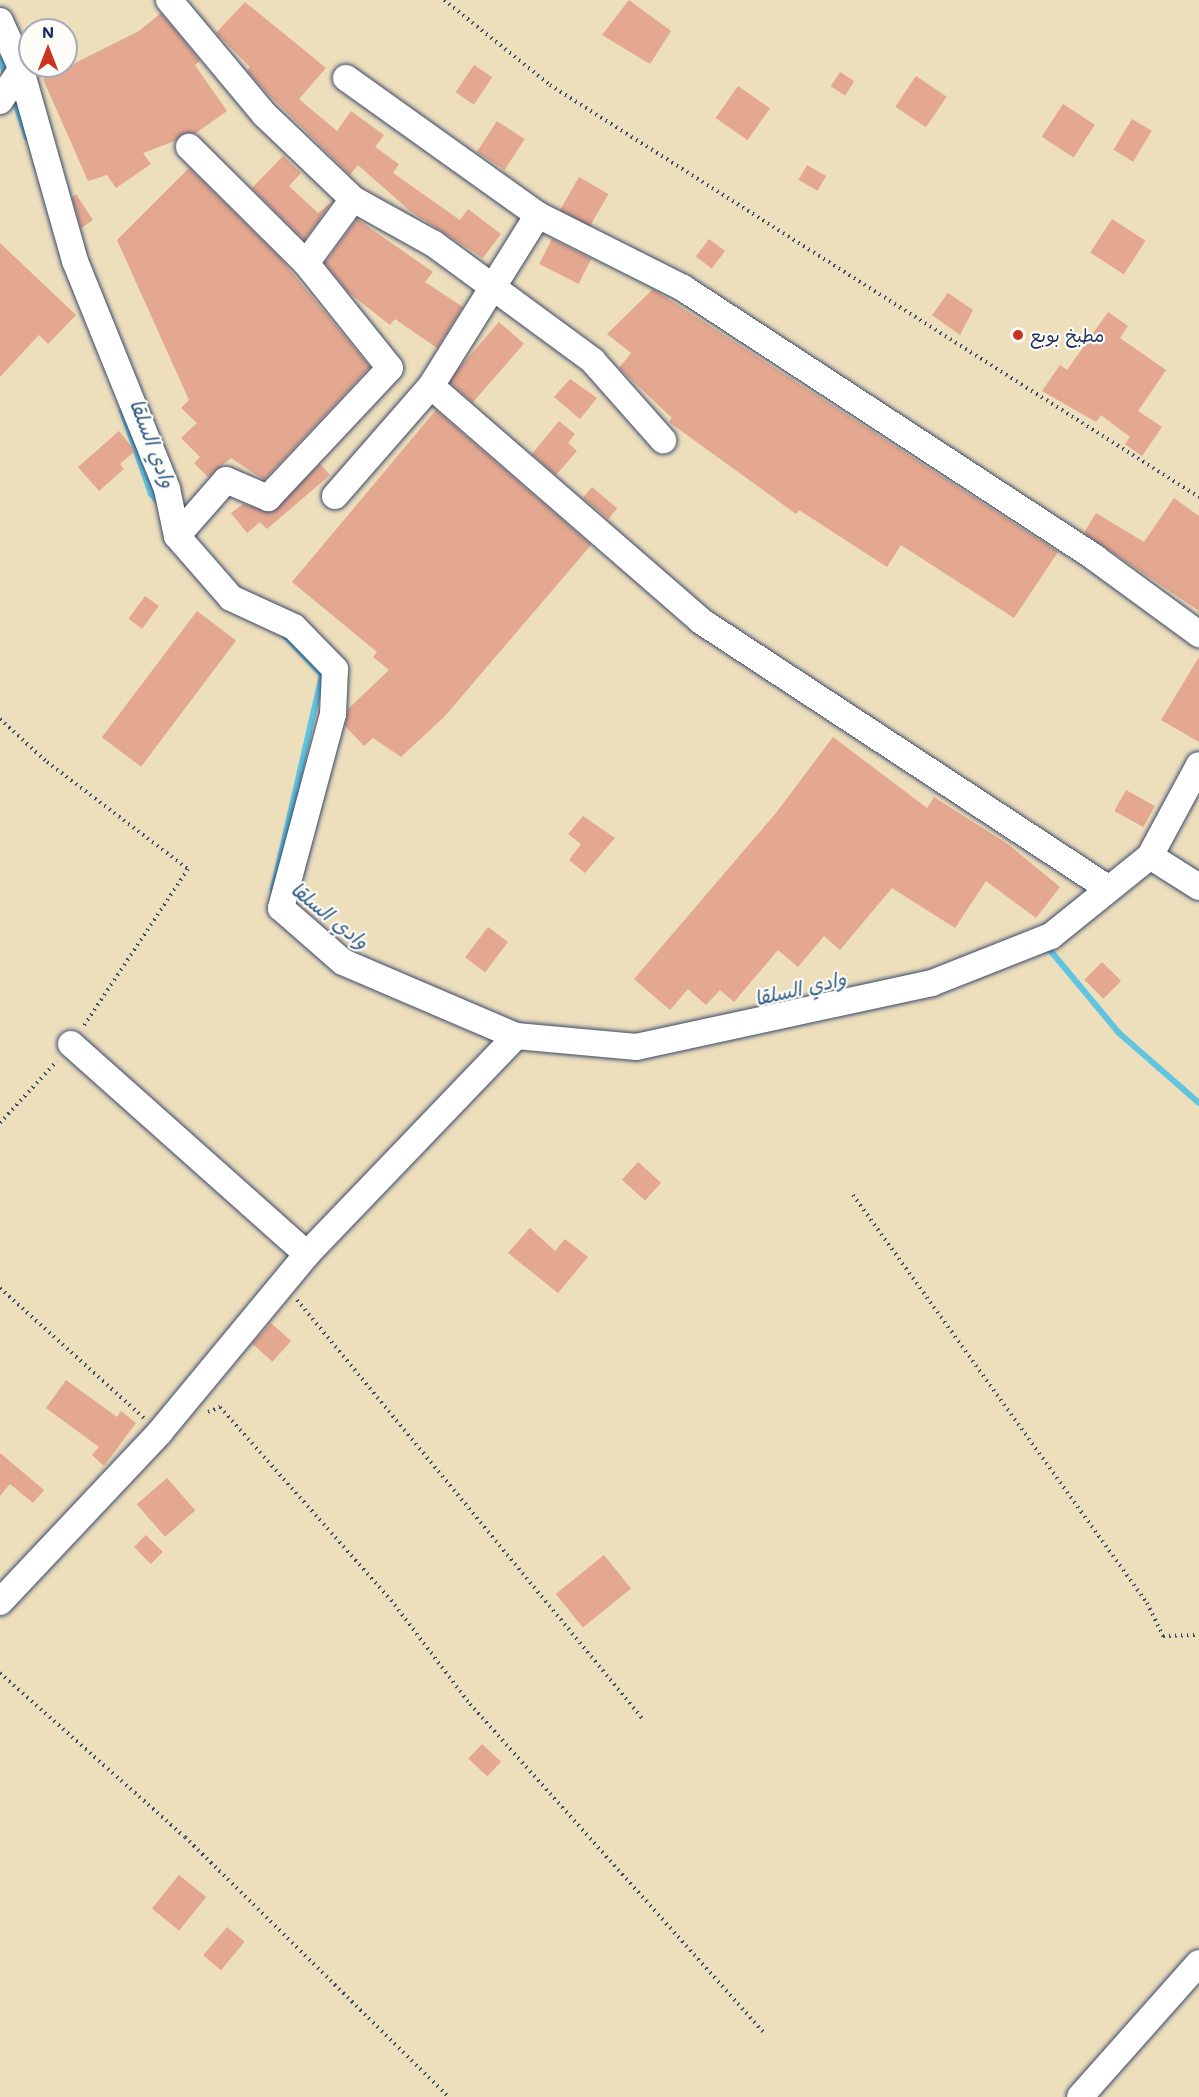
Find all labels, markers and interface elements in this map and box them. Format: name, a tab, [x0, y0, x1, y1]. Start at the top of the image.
north arrow	[18, 18, 78, 78]
text: N	[42, 21, 54, 42]
place label: مطبخ بوبع	[1030, 324, 1104, 346]
marker: مطبخ بوبع	[1011, 328, 1025, 342]
water label: وادي السلقا	[125, 395, 181, 491]
water label: وادي السلقا	[286, 876, 374, 954]
water label: وادي السلقا	[752, 966, 848, 1010]

